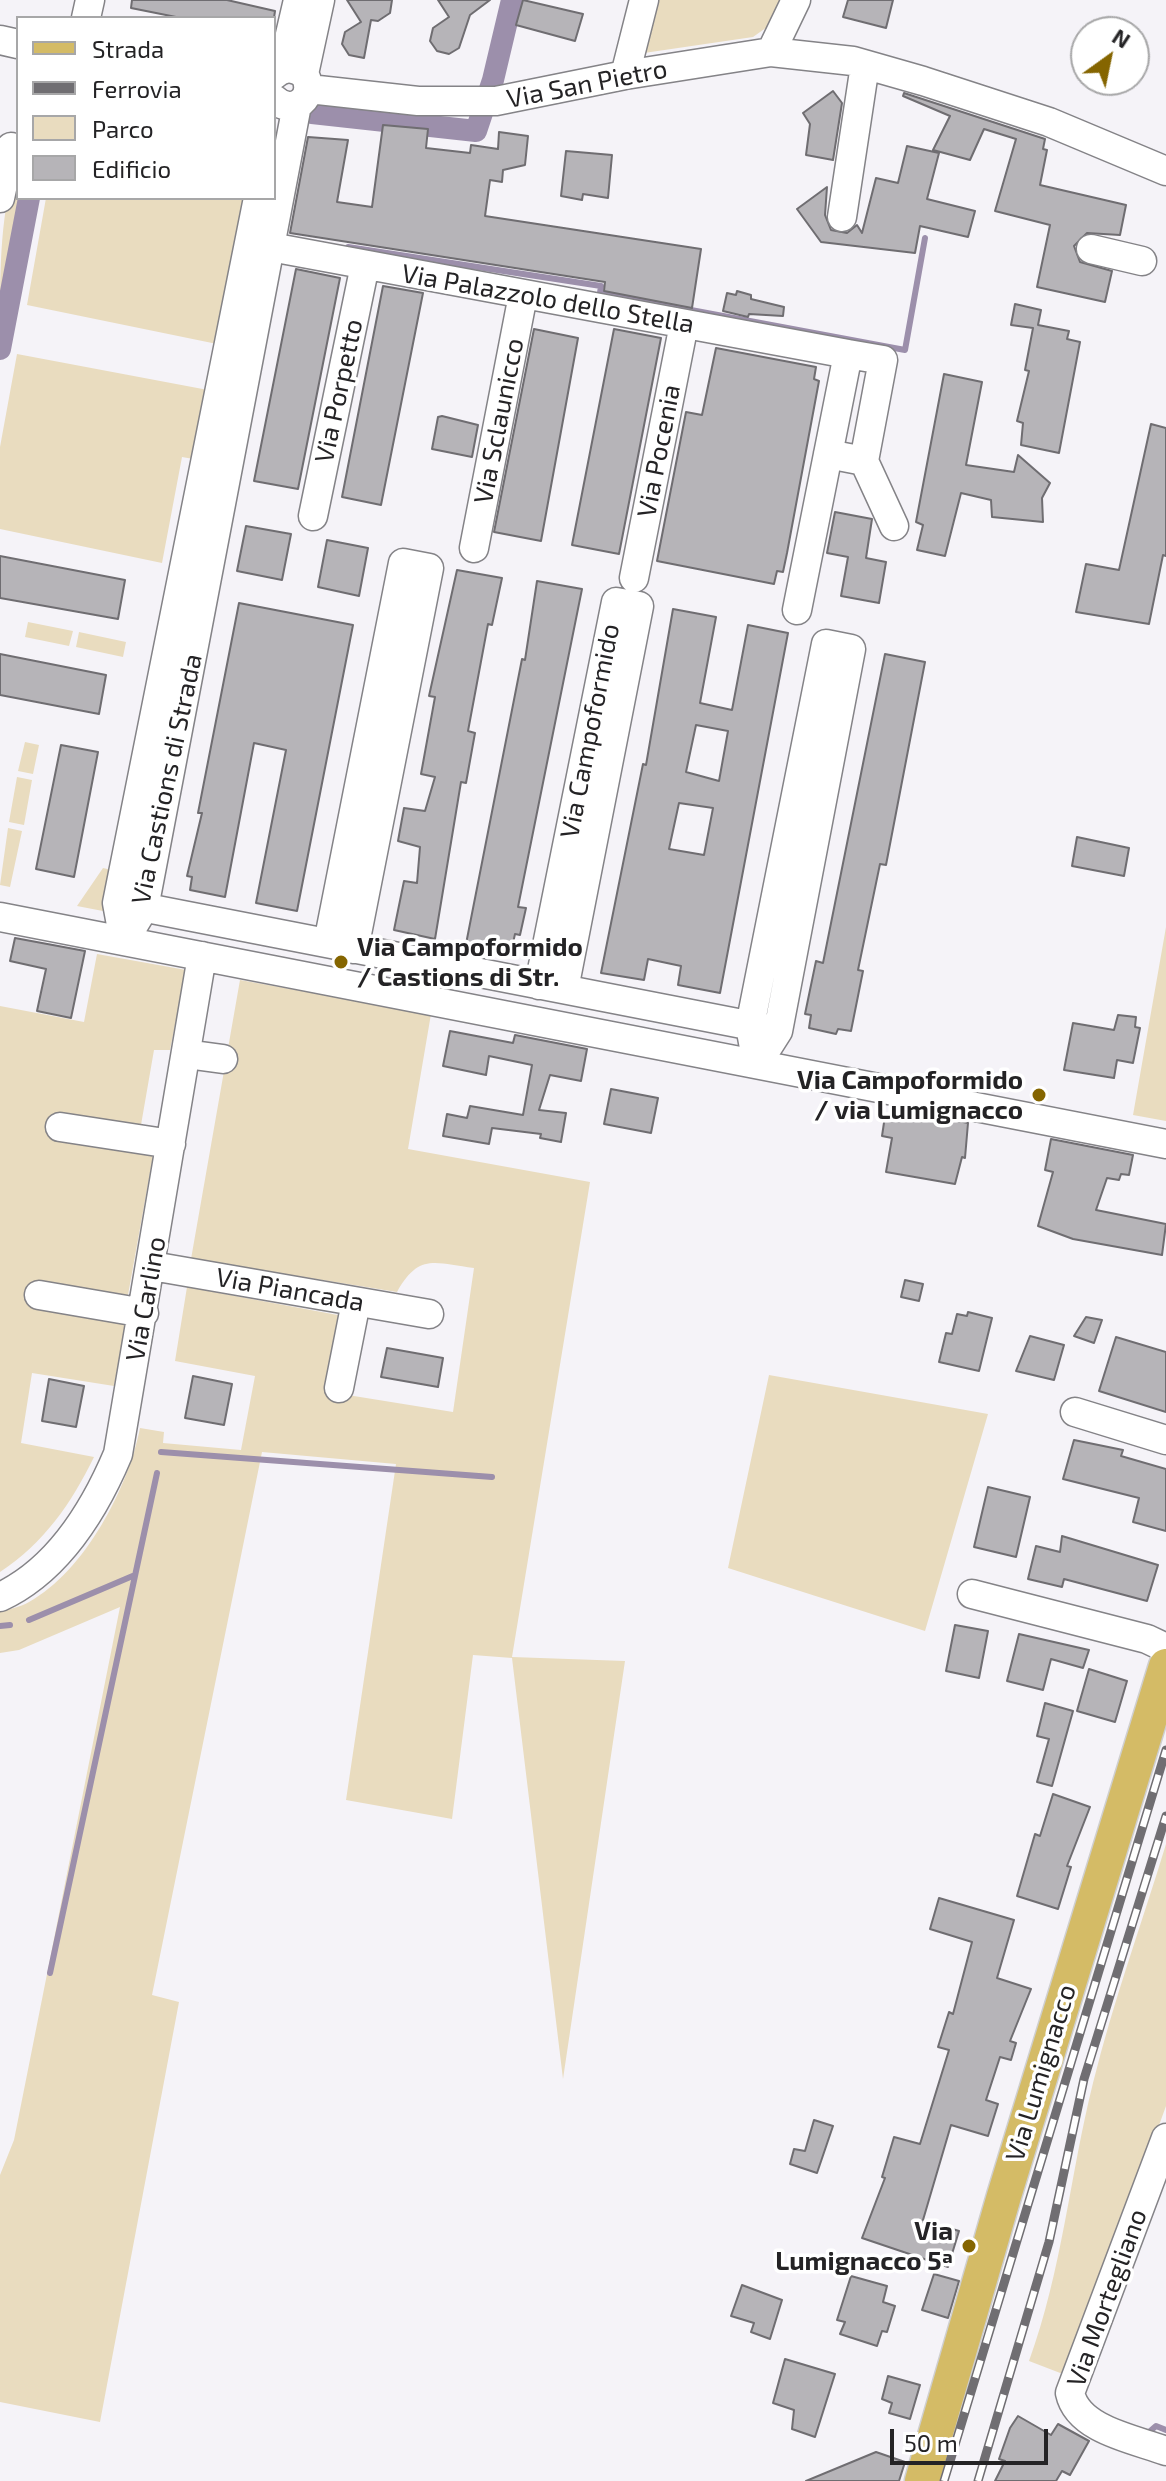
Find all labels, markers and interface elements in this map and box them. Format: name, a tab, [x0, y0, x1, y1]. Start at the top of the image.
legend	[16, 16, 276, 200]
north arrow	[1070, 16, 1150, 96]
text: N	[1108, 22, 1136, 53]
text: Strada	[92, 34, 164, 63]
street label: Via San Pietro	[504, 53, 670, 115]
text: Ferrovia	[92, 74, 182, 103]
text: Parco	[92, 114, 154, 143]
text: Edificio	[92, 154, 171, 183]
street label: Via Palazzolo dello Stella	[399, 258, 697, 340]
street label: Via Porpetto	[309, 316, 369, 466]
street label: Via Sclaunicco	[468, 336, 530, 506]
street label: Via Pocenia	[631, 382, 687, 520]
street label: Via Campoformido	[554, 621, 626, 841]
street label: Via Castions di Strada	[125, 651, 209, 907]
place label: Via Campoformido / Castions di Str.	[357, 931, 583, 992]
marker: Via Campoformido / Castions di Str.	[332, 953, 350, 971]
place label: Via Campoformido / via Lumignacco	[797, 1064, 1023, 1126]
marker: Via Campoformido / via Lumignacco	[1030, 1086, 1048, 1104]
street label: Via Carlino	[120, 1234, 172, 1364]
street label: Via Piancada	[214, 1262, 366, 1318]
street label: Via Lumignacco	[999, 1981, 1083, 2165]
street label: Via Mortegliano	[1060, 2205, 1154, 2391]
place label: Via Lumignacco 5ª	[775, 2215, 953, 2276]
marker: Via Lumignacco 5ª	[960, 2237, 978, 2255]
scale bar	[894, 2413, 1052, 2463]
text: 50 m	[904, 2428, 958, 2457]

